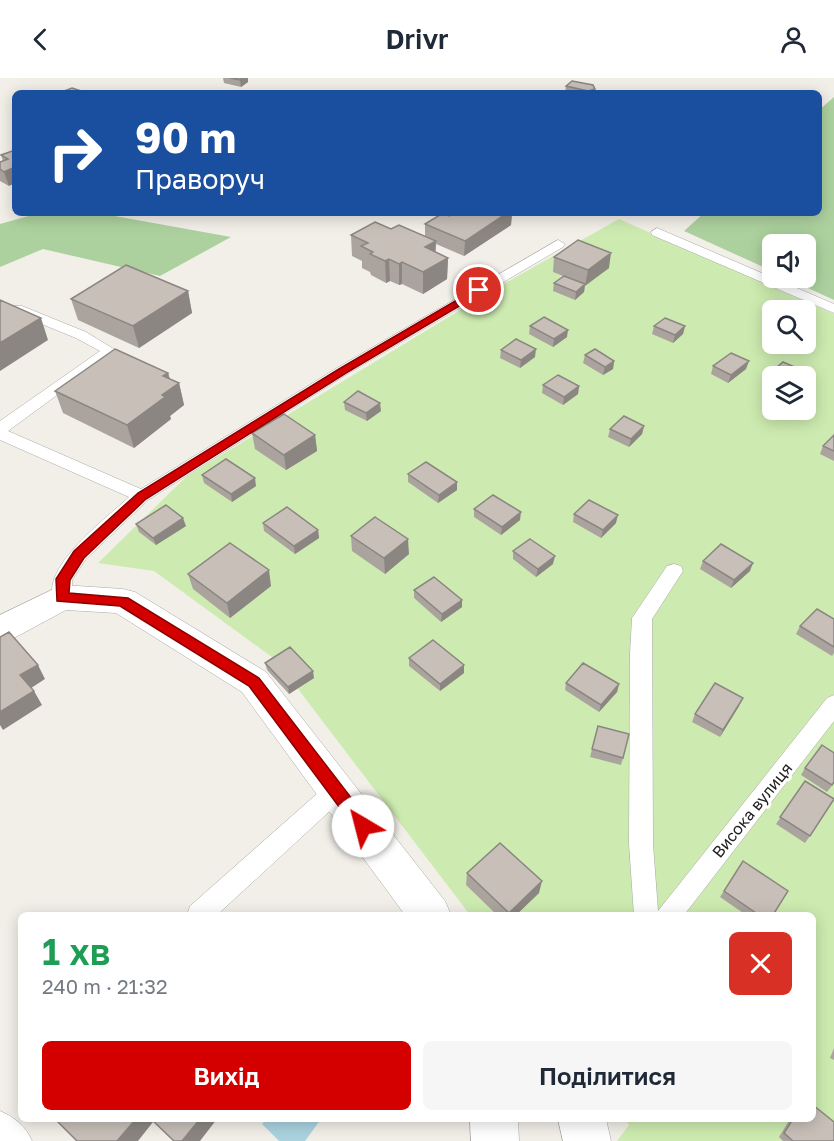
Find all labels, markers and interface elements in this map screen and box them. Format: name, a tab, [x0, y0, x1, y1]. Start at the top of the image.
icon: back	[24, 23, 57, 56]
text: Drivr	[385, 23, 449, 55]
icon: person	[777, 23, 810, 56]
text: 90 m	[135, 112, 236, 162]
icon: right	[36, 114, 114, 192]
text: Праворуч	[135, 163, 265, 195]
map controls	[762, 234, 816, 420]
button: sound	[762, 234, 816, 288]
pin	[453, 264, 504, 315]
icon: arrive	[462, 273, 495, 306]
button: search	[762, 300, 816, 354]
button: layers	[762, 366, 816, 420]
street label: Висока вулиця	[708, 758, 796, 862]
position arrow	[331, 794, 395, 858]
text: 1 хв	[42, 930, 110, 973]
button: close	[729, 932, 792, 995]
text: 240 m · 21:32	[42, 974, 168, 998]
button: Вихід	[42, 1041, 411, 1110]
button: Поділитися	[423, 1041, 792, 1110]

